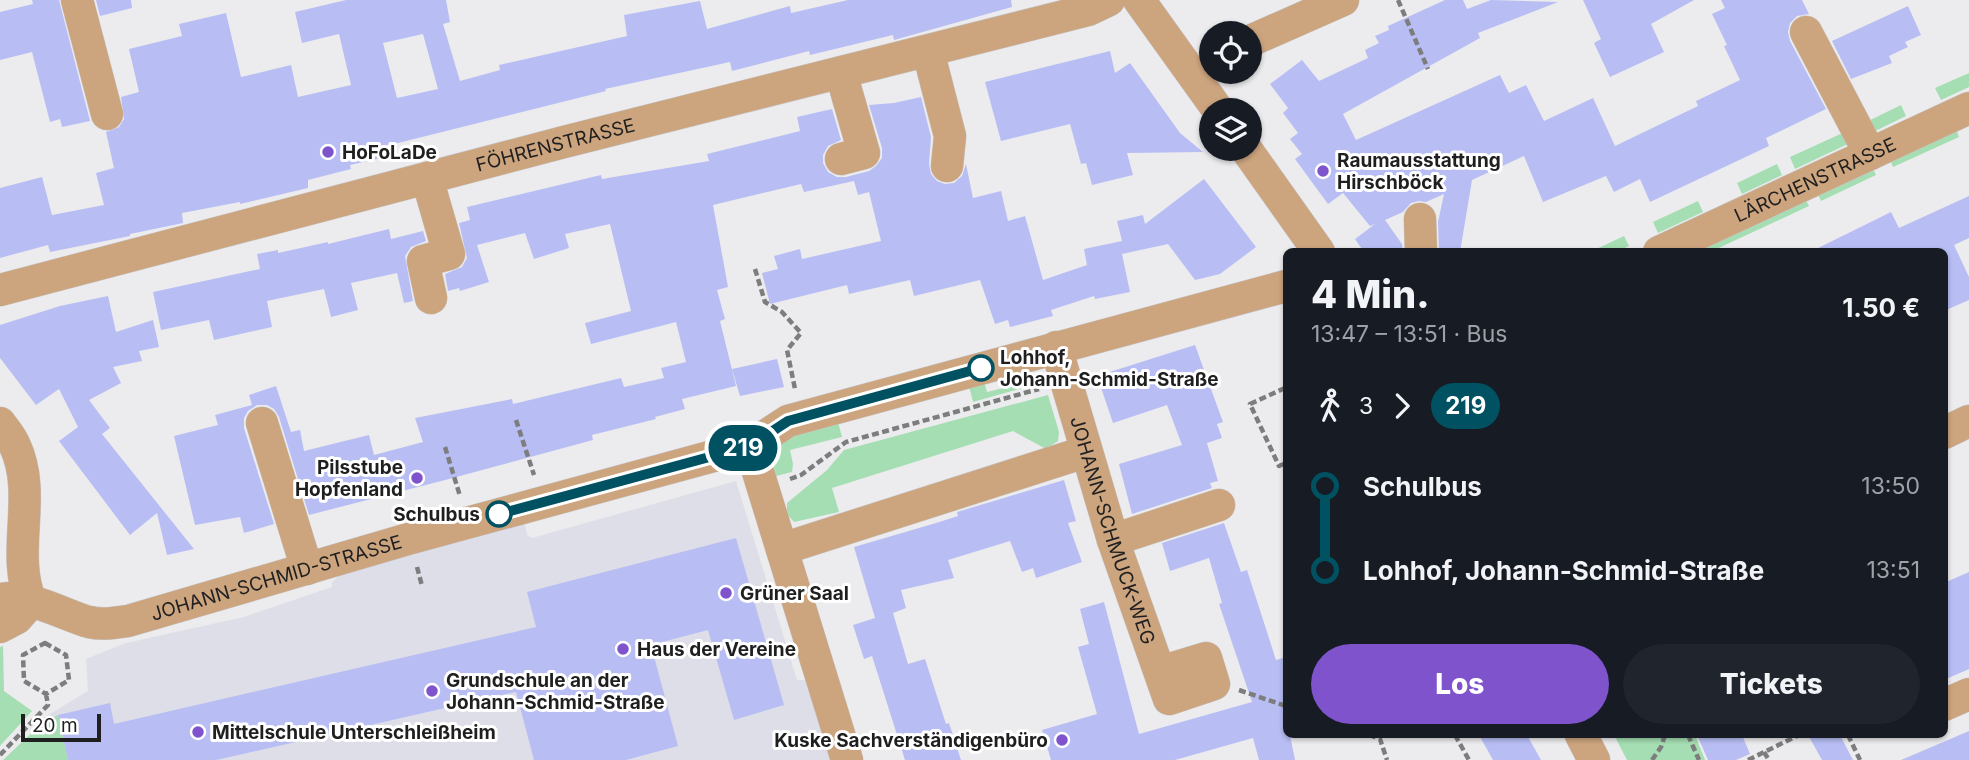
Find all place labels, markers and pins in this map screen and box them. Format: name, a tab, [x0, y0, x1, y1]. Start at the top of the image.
place label: HoFoLaDe	[342, 141, 437, 164]
marker: HoFoLaDe	[320, 144, 336, 160]
place label: Raumausstattung Hirschböck	[1337, 149, 1501, 194]
marker: Raumausstattung Hirschböck	[1315, 163, 1331, 179]
place label: Lohhof, Johann-Schmid-Straße	[1000, 346, 1219, 391]
marker: Lohhof, Johann-Schmid-Straße	[968, 355, 994, 381]
place label: Pilsstube Hopfenland	[295, 456, 403, 501]
marker: Pilsstube Hopfenland	[409, 470, 425, 486]
marker: Schulbus	[486, 501, 512, 527]
place label: Schulbus	[393, 503, 480, 526]
place label: Grüner Saal	[740, 582, 849, 605]
marker: Grüner Saal	[718, 585, 734, 601]
place label: Haus der Vereine	[637, 638, 796, 661]
marker: Haus der Vereine	[615, 641, 631, 657]
place label: Grundschule an der Johann-Schmid-Straße	[446, 669, 665, 714]
marker: Grundschule an der Johann-Schmid-Straße	[424, 683, 440, 699]
place label: Mittelschule Unterschleißheim	[212, 721, 496, 744]
marker: Mittelschule Unterschleißheim	[190, 724, 206, 740]
place label: Kuske Sachverständigenbüro	[774, 729, 1048, 752]
marker: Kuske Sachverständigenbüro	[1054, 732, 1070, 748]

